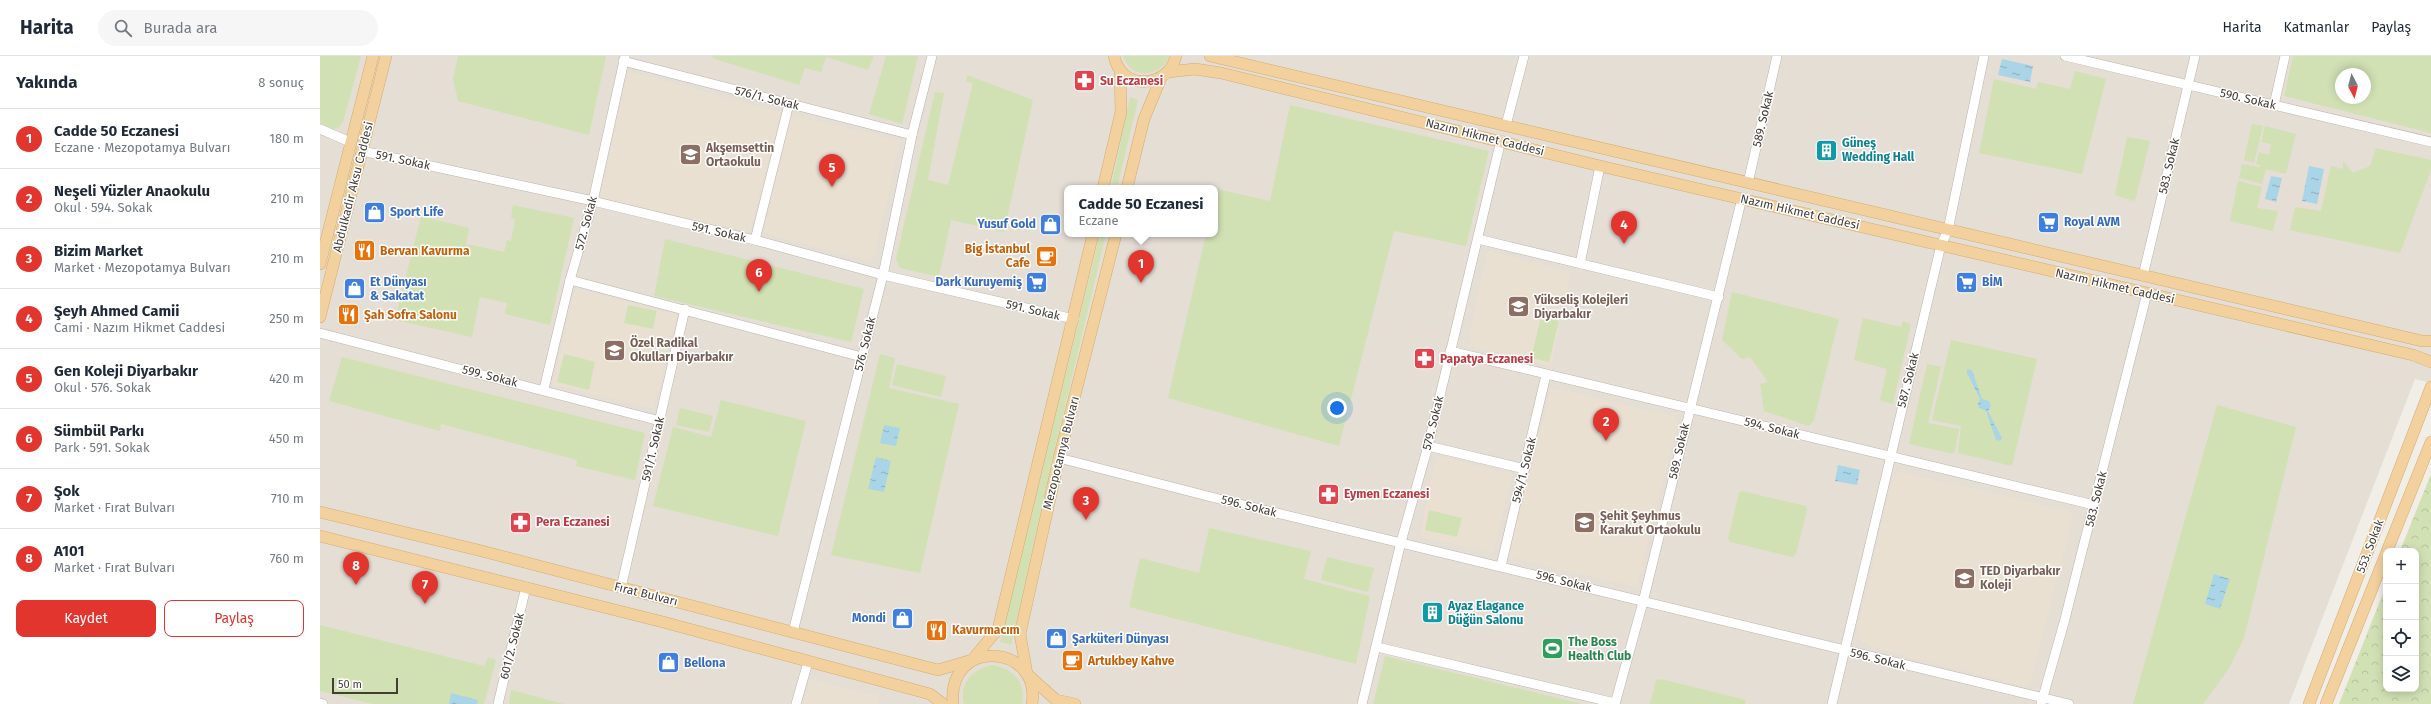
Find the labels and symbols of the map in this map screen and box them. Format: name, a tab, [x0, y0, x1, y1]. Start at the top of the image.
pharmacy icon: Su Eczanesi	[1071, 68, 1097, 94]
north arrow	[2335, 68, 2371, 104]
place label: Su Eczanesi	[1100, 74, 1163, 88]
street label: 576/1. Sokak	[733, 83, 801, 113]
street label: 590. Sokak	[2219, 86, 2278, 112]
street label: 589. Sokak	[1750, 89, 1776, 148]
street label: Nazım Hikmet Caddesi	[1424, 115, 1546, 159]
street label: Abdulkadir Aksu Caddesi	[330, 120, 376, 254]
place label: Güneş Wedding Hall	[1842, 136, 1915, 164]
street label: 583. Sokak	[2156, 136, 2182, 195]
building icon: Güneş Wedding Hall	[1814, 137, 1840, 163]
place label: Akşemsettin Ortaokulu	[705, 141, 774, 169]
school or university icon: Akşemsettin Ortaokulu	[677, 142, 703, 168]
street label: 591. Sokak	[374, 147, 432, 173]
pin: 5	[819, 154, 845, 187]
street label: Nazım Hikmet Caddesi	[1739, 191, 1861, 233]
street label: 572. Sokak	[572, 194, 600, 251]
shop icon: Sport Life	[361, 199, 387, 225]
place label: Sport Life	[390, 205, 444, 219]
supermarket icon: Royal AVM	[2036, 209, 2062, 235]
shop icon: Yusuf Gold	[1038, 211, 1064, 237]
pin: 4	[1611, 211, 1637, 244]
place label: Royal AVM	[2064, 215, 2121, 229]
place label: Yusuf Gold	[976, 217, 1036, 231]
street label: 591. Sokak	[690, 219, 748, 245]
restaurant icon: Bervan Kavurma	[352, 238, 378, 264]
place label: Big İstanbul Cafe	[965, 241, 1030, 270]
cafe icon: Big İstanbul Cafe	[1033, 243, 1059, 269]
place label: Bervan Kavurma	[380, 244, 470, 258]
pin: 1	[1128, 250, 1154, 283]
pin: 6	[746, 259, 772, 292]
street label: Nazım Hikmet Caddesi	[2054, 265, 2176, 307]
supermarket icon: Dark Kuruyemiş	[1024, 269, 1050, 295]
supermarket icon: BİM	[1954, 269, 1980, 295]
place label: BİM	[1982, 274, 2003, 289]
place label: Et Dünyası & Sakatat	[370, 275, 427, 303]
place label: Dark Kuruyemiş	[935, 275, 1022, 290]
shop icon: Et Dünyası & Sakatat	[341, 276, 367, 302]
place label: Yükseliş Kolejleri Diyarbakır	[1533, 293, 1628, 321]
school or university icon: Yükseliş Kolejleri Diyarbakır	[1506, 294, 1532, 320]
street label: 591. Sokak	[1004, 297, 1062, 323]
restaurant icon: Şah Sofra Salonu	[336, 302, 362, 328]
place label: Şah Sofra Salonu	[364, 308, 457, 323]
street label: 576. Sokak	[852, 315, 879, 373]
place label: Özel Radikal Okulları Diyarbakır	[630, 334, 734, 364]
school or university icon: Özel Radikal Okulları Diyarbakır	[602, 337, 628, 363]
pharmacy icon: Papatya Eczanesi	[1411, 346, 1437, 372]
street label: 587. Sokak	[1894, 350, 1922, 409]
place label: Papatya Eczanesi	[1440, 352, 1533, 366]
street label: 599. Sokak	[461, 362, 520, 390]
street label: 579. Sokak	[1420, 394, 1447, 452]
street label: Mezopotamya Bulvarı	[1040, 395, 1082, 511]
your location	[1327, 398, 1347, 418]
pin: 2	[1593, 408, 1619, 441]
street label: 591/1. Sokak	[639, 414, 667, 483]
street label: 594. Sokak	[1743, 414, 1802, 442]
street label: 589. Sokak	[1666, 421, 1692, 480]
street label: 594/1. Sokak	[1509, 435, 1539, 504]
street label: 583. Sokak	[2082, 469, 2110, 528]
pharmacy icon: Eymen Eczanesi	[1316, 481, 1342, 507]
pin: 3	[1073, 487, 1099, 520]
place label: Eymen Eczanesi	[1344, 487, 1429, 501]
street label: 596. Sokak	[1220, 492, 1279, 520]
pharmacy icon: Pera Eczanesi	[507, 509, 533, 535]
place label: Şehit Şeyhmus Karakut Ortaokulu	[1600, 509, 1701, 537]
school or university icon: Şehit Şeyhmus Karakut Ortaokulu	[1571, 510, 1597, 536]
place label: Pera Eczanesi	[536, 515, 610, 529]
street label: 553. Sokak	[2353, 517, 2387, 575]
pin: 8	[343, 552, 369, 585]
place label: TED Diyarbakır Koleji	[1980, 564, 2061, 592]
school or university icon: TED Diyarbakır Koleji	[1951, 565, 1977, 591]
street label: 596. Sokak	[1535, 567, 1594, 595]
pin: 7	[412, 571, 438, 604]
street label: Fırat Bulvarı	[613, 579, 679, 609]
place label: Ayaz Elagance Düğün Salonu	[1447, 599, 1524, 627]
building icon: Ayaz Elagance Düğün Salonu	[1419, 600, 1445, 626]
shop icon: Mondi	[889, 605, 915, 631]
street label: 601/2. Sokak	[497, 611, 527, 681]
place label: Mondi	[852, 611, 886, 625]
restaurant icon: Kavurmacım	[923, 617, 949, 643]
place label: Kavurmacım	[952, 623, 1020, 637]
shop icon: Şarküteri Dünyası	[1044, 626, 1070, 652]
place label: Şarküteri Dünyası	[1072, 632, 1169, 647]
place label: The Boss Health Club	[1568, 635, 1631, 663]
sports icon: The Boss Health Club	[1540, 636, 1566, 662]
street label: 596. Sokak	[1849, 645, 1908, 673]
cafe icon: Artukbey Kahve	[1060, 648, 1086, 674]
shop icon: Bellona	[655, 650, 681, 676]
place label: Artukbey Kahve	[1087, 654, 1175, 668]
place label: Bellona	[684, 656, 726, 670]
scale bar	[332, 676, 398, 695]

